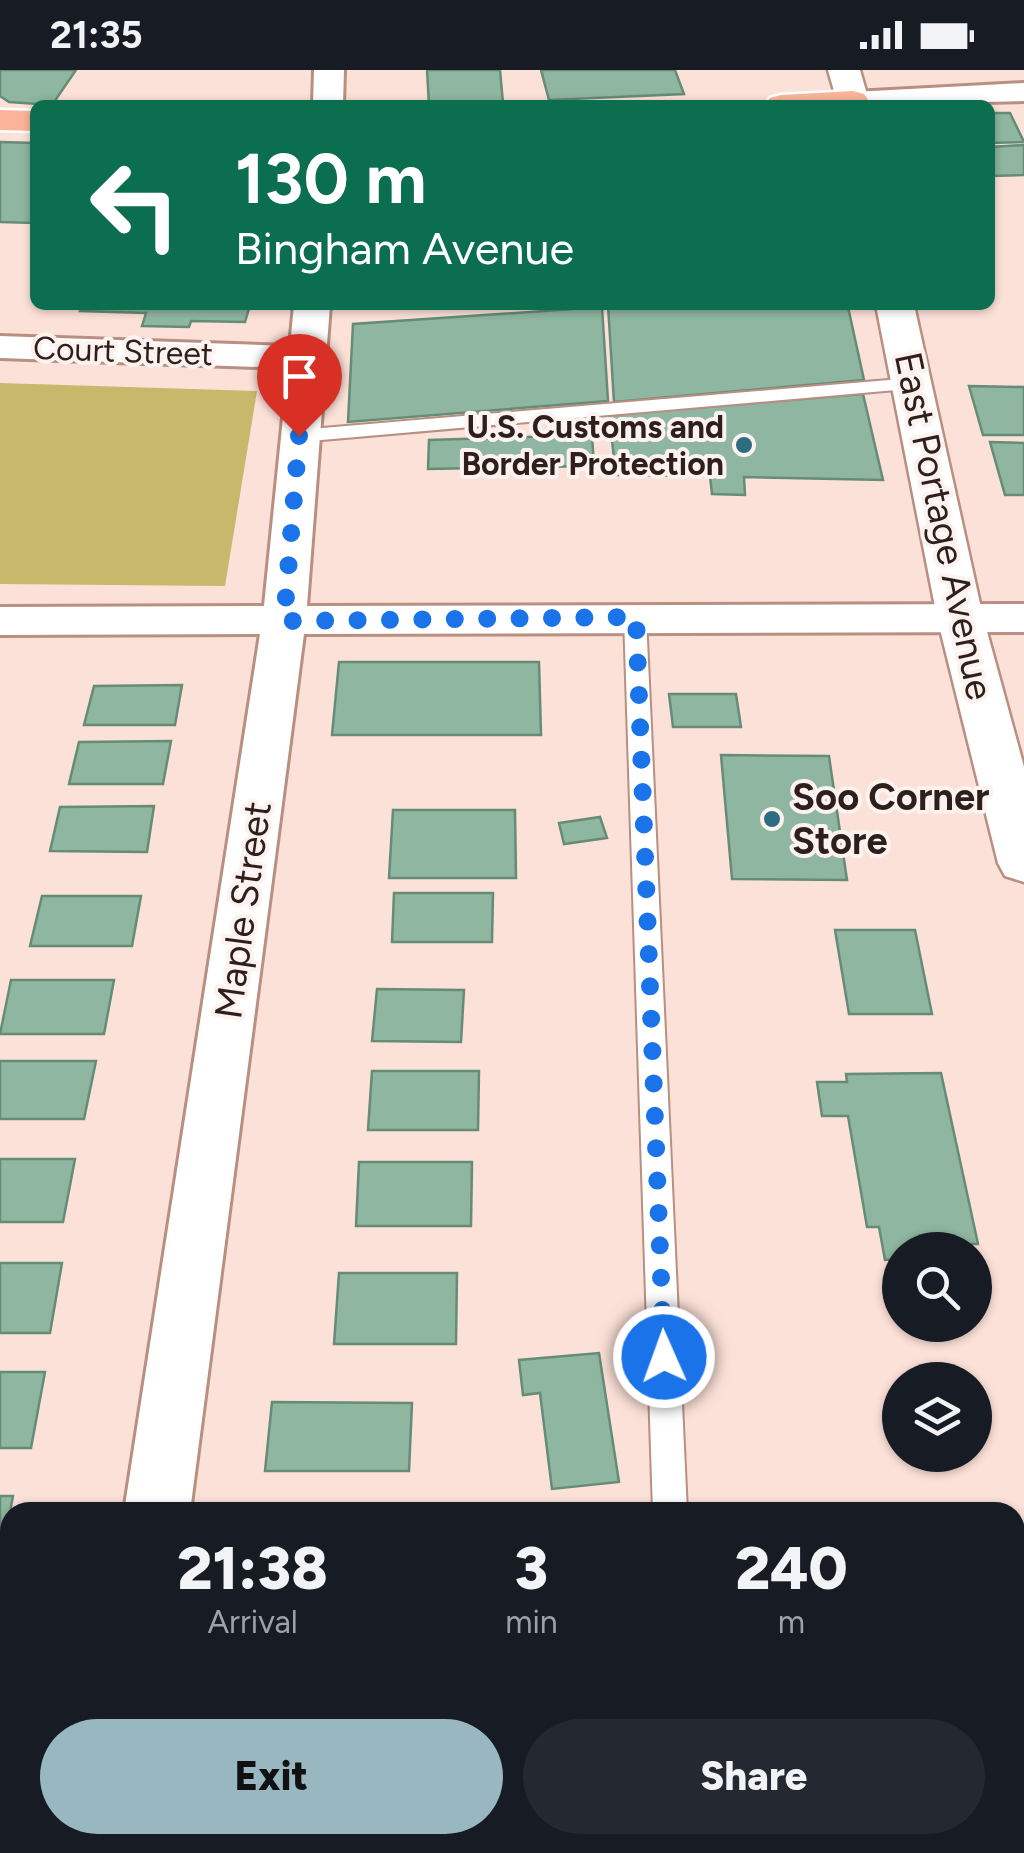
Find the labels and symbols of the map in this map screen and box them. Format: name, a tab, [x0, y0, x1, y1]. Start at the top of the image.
street label: Court Street	[32, 329, 214, 373]
pin	[257, 334, 342, 437]
street label: East Portage Avenue	[885, 348, 1003, 704]
place label: U.S. Customs and Border Protection	[461, 408, 724, 483]
marker: U.S. Customs and Border Protection	[733, 434, 755, 456]
place label: Soo Corner Store	[792, 774, 989, 864]
street label: Maple Street	[205, 798, 281, 1022]
marker: Soo Corner Store	[761, 808, 783, 830]
position arrow	[612, 1305, 716, 1409]

